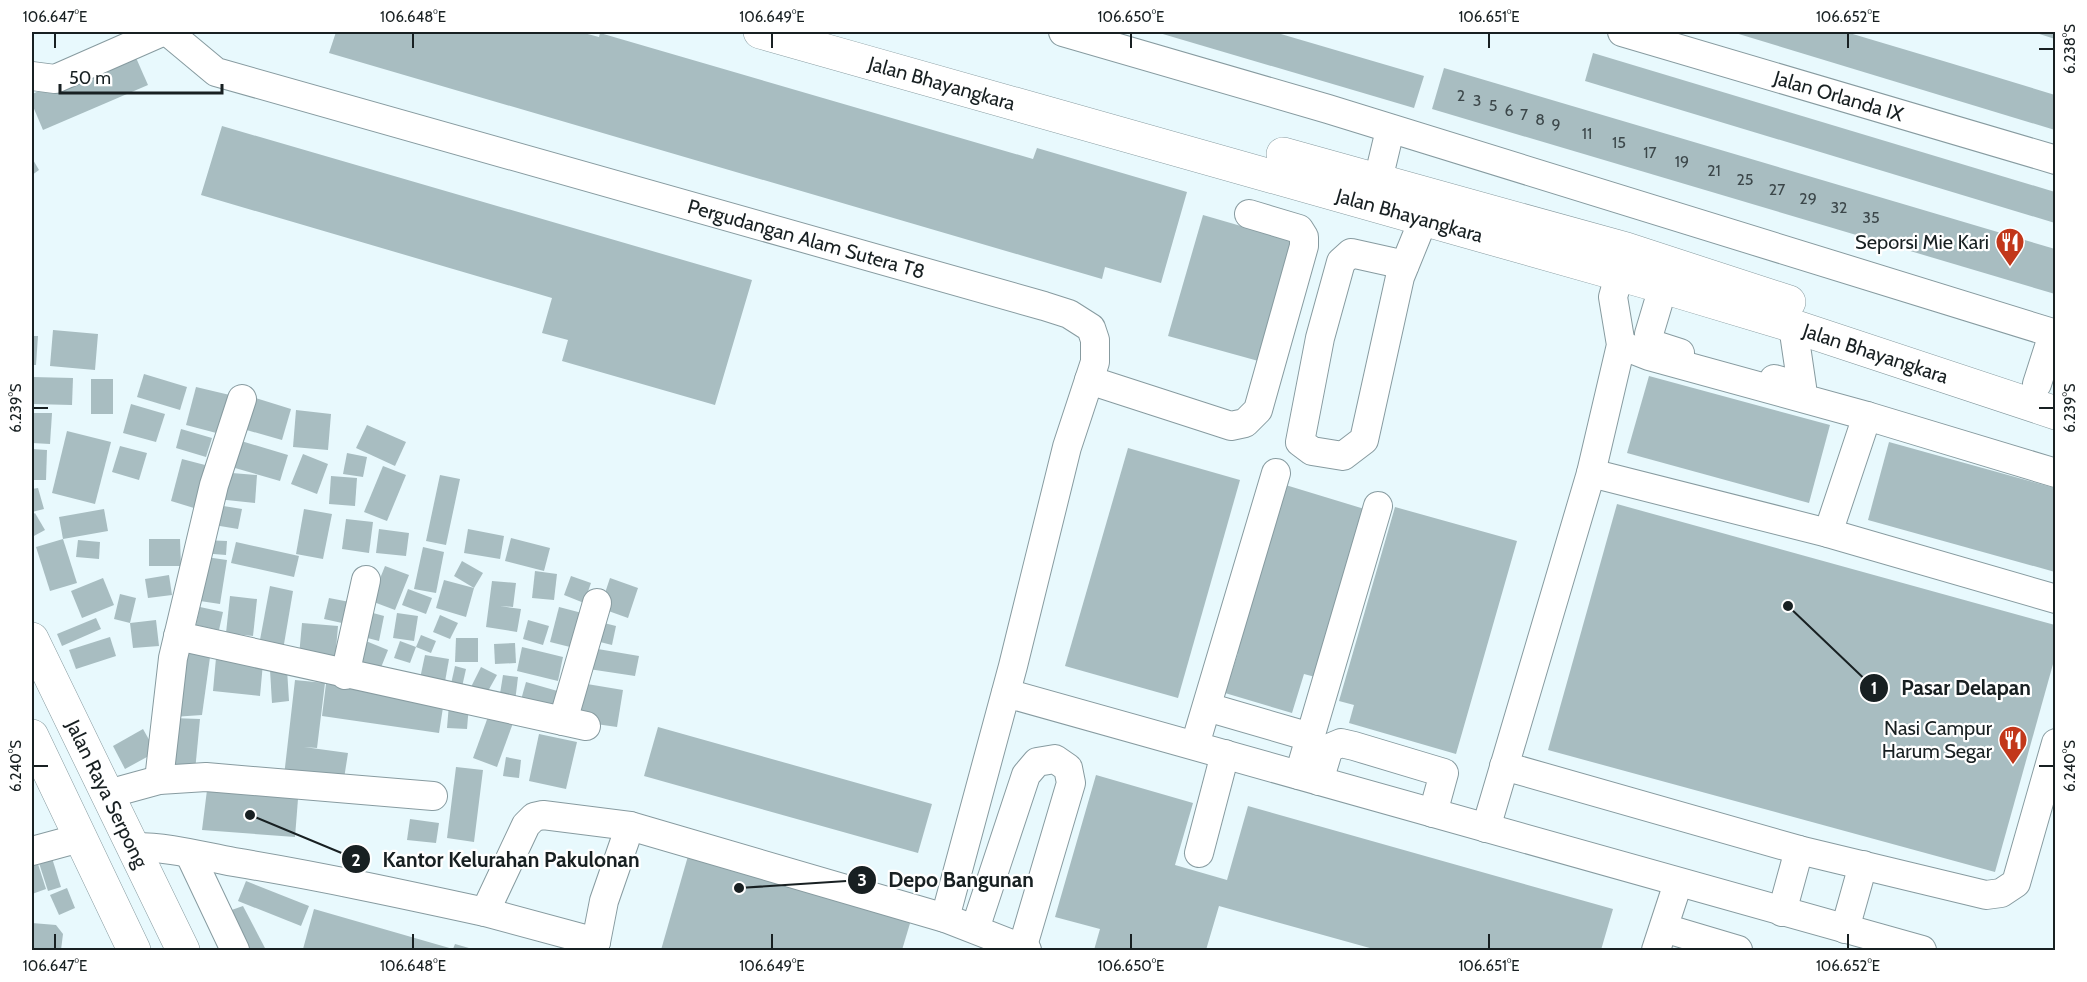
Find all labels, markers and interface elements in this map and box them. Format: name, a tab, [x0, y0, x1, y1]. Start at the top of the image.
text: 106.647°E	[23, 8, 87, 26]
text: 106.648°E	[380, 8, 446, 26]
text: 106.649°E	[739, 8, 805, 26]
text: 106.650°E	[1098, 8, 1164, 26]
text: 106.651°E	[1458, 8, 1520, 26]
text: 106.652°E	[1816, 8, 1880, 26]
text: 6.238°S	[2061, 24, 2079, 74]
street label: Jalan Bhayangkara	[865, 51, 1018, 116]
scale bar	[60, 57, 222, 95]
street label: Jalan Orlanda IX	[1770, 65, 1906, 126]
text: 50 m	[69, 67, 111, 89]
house number: 2	[1457, 86, 1465, 105]
house number: 3	[1473, 91, 1481, 110]
house number: 5	[1489, 96, 1497, 115]
house number: 6	[1504, 101, 1514, 120]
house number: 7	[1520, 105, 1528, 124]
house number: 8	[1535, 110, 1545, 129]
house number: 9	[1551, 115, 1561, 134]
house number: 11	[1582, 124, 1592, 143]
house number: 15	[1612, 133, 1626, 152]
house number: 17	[1643, 143, 1657, 162]
house number: 19	[1675, 152, 1689, 171]
house number: 21	[1707, 161, 1721, 180]
house number: 25	[1736, 170, 1754, 189]
house number: 27	[1769, 180, 1785, 199]
street label: Jalan Bhayangkara	[1333, 183, 1486, 248]
house number: 29	[1799, 189, 1817, 208]
street label: Pergudangan Alam Sutera T8	[685, 194, 928, 284]
house number: 32	[1830, 198, 1848, 217]
house number: 35	[1862, 208, 1880, 227]
restaurant icon: Seporsi Mie Kari	[1994, 226, 2026, 268]
place label: Seporsi Mie Kari	[1855, 230, 1989, 254]
street label: Jalan Bhayangkara	[1799, 318, 1952, 389]
text: 6.239°S	[7, 383, 25, 433]
text: 6.239°S	[2061, 383, 2079, 433]
callout: Pasar Delapan	[1859, 668, 2043, 707]
text: Pasar Delapan	[1901, 675, 2031, 700]
text: 1	[1871, 677, 1877, 699]
street label: Jalan Raya Serpong	[61, 715, 154, 872]
place label: Nasi Campur Harum Segar	[1882, 716, 1993, 763]
restaurant icon: Nasi Campur Harum Segar	[1997, 724, 2029, 766]
text: 6.240°S	[7, 740, 25, 792]
text: 6.240°S	[2061, 740, 2079, 792]
callout: Kantor Kelurahan Pakulonan	[341, 840, 652, 879]
text: Kantor Kelurahan Pakulonan	[382, 847, 640, 872]
text: 2	[351, 849, 361, 871]
callout: Depo Bangunan	[847, 860, 1046, 899]
text: Depo Bangunan	[888, 867, 1034, 892]
text: 3	[857, 869, 867, 891]
text: 106.647°E	[23, 957, 87, 975]
text: 106.648°E	[380, 957, 446, 975]
text: 106.649°E	[739, 957, 805, 975]
text: 106.650°E	[1098, 957, 1164, 975]
text: 106.651°E	[1458, 957, 1520, 975]
text: 106.652°E	[1816, 957, 1880, 975]

